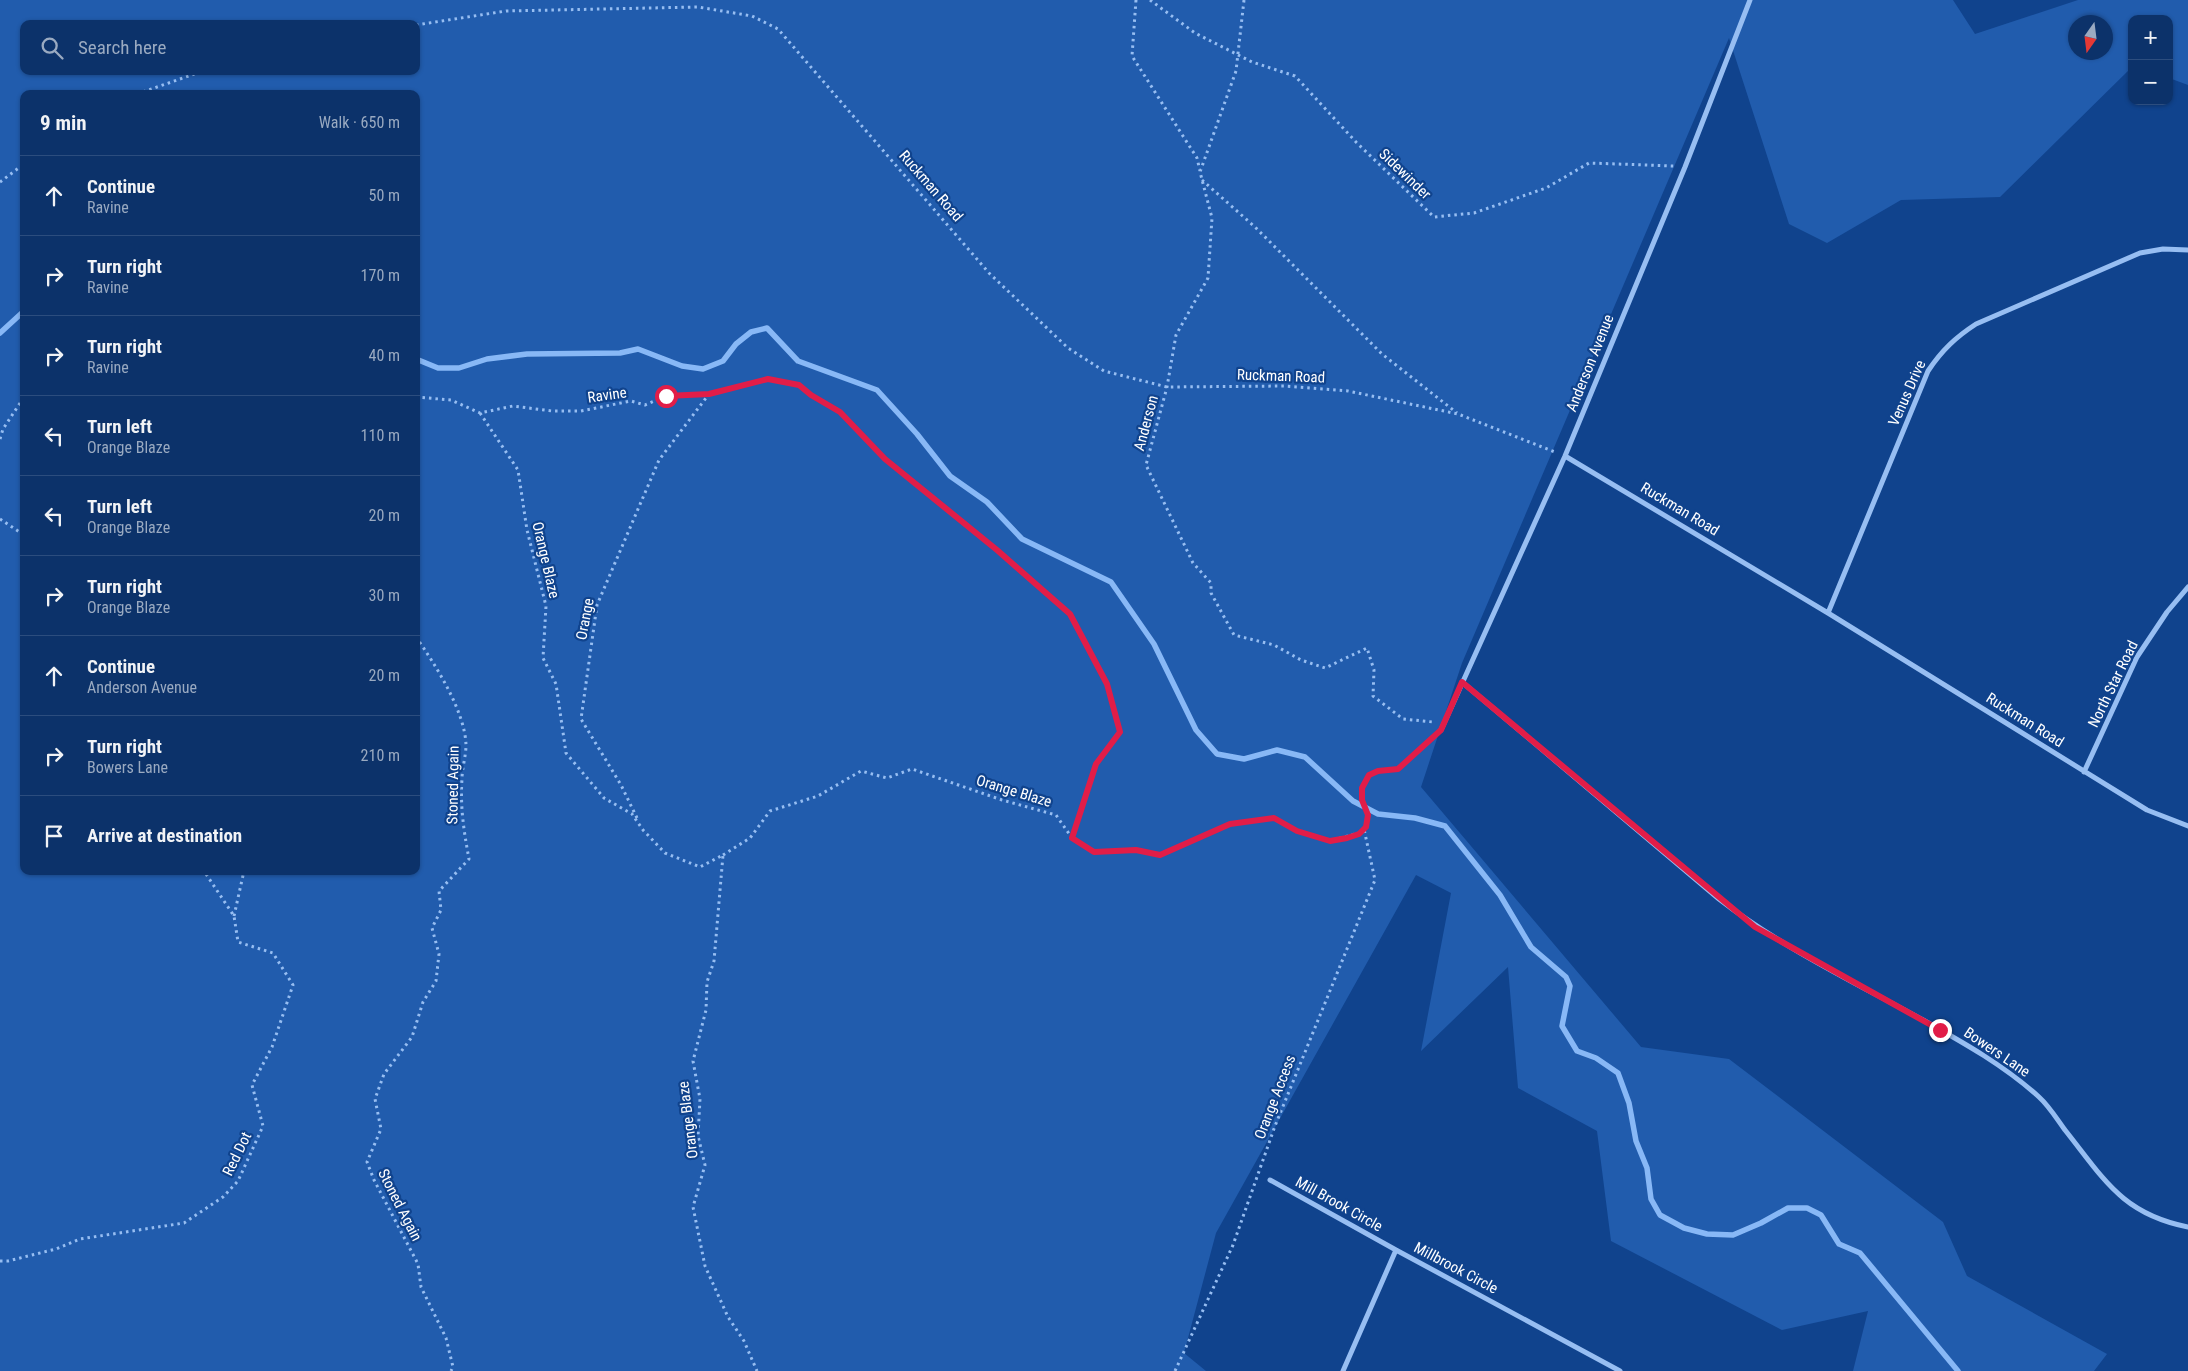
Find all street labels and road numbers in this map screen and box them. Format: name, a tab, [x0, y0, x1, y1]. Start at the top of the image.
street label: Sidewinder	[1375, 145, 1435, 203]
street label: Ruckman Road	[895, 147, 967, 225]
street label: Anderson Avenue	[1562, 312, 1618, 414]
street label: Venus Drive	[1885, 357, 1929, 429]
street label: Ruckman Road	[1237, 365, 1325, 387]
street label: Ravine	[586, 383, 628, 407]
street label: Anderson	[1130, 393, 1162, 453]
street label: Ruckman Road	[1638, 479, 1722, 539]
street label: Orange Blaze	[528, 520, 564, 600]
street label: Orange	[572, 597, 598, 641]
street label: North Star Road	[2084, 638, 2142, 730]
street label: Ruckman Road	[1983, 689, 2067, 751]
street label: Stoned Again	[443, 745, 463, 825]
street label: Orange Blaze	[974, 771, 1054, 811]
street label: Bowers Lane	[1960, 1023, 2034, 1081]
street label: Orange Access	[1251, 1052, 1299, 1142]
street label: Orange Blaze	[674, 1080, 702, 1160]
street label: Red Dot	[219, 1129, 255, 1179]
street label: Stoned Again	[374, 1166, 426, 1244]
street label: Mill Brook Circle	[1292, 1173, 1386, 1235]
street label: Millbrook Circle	[1411, 1238, 1501, 1298]

